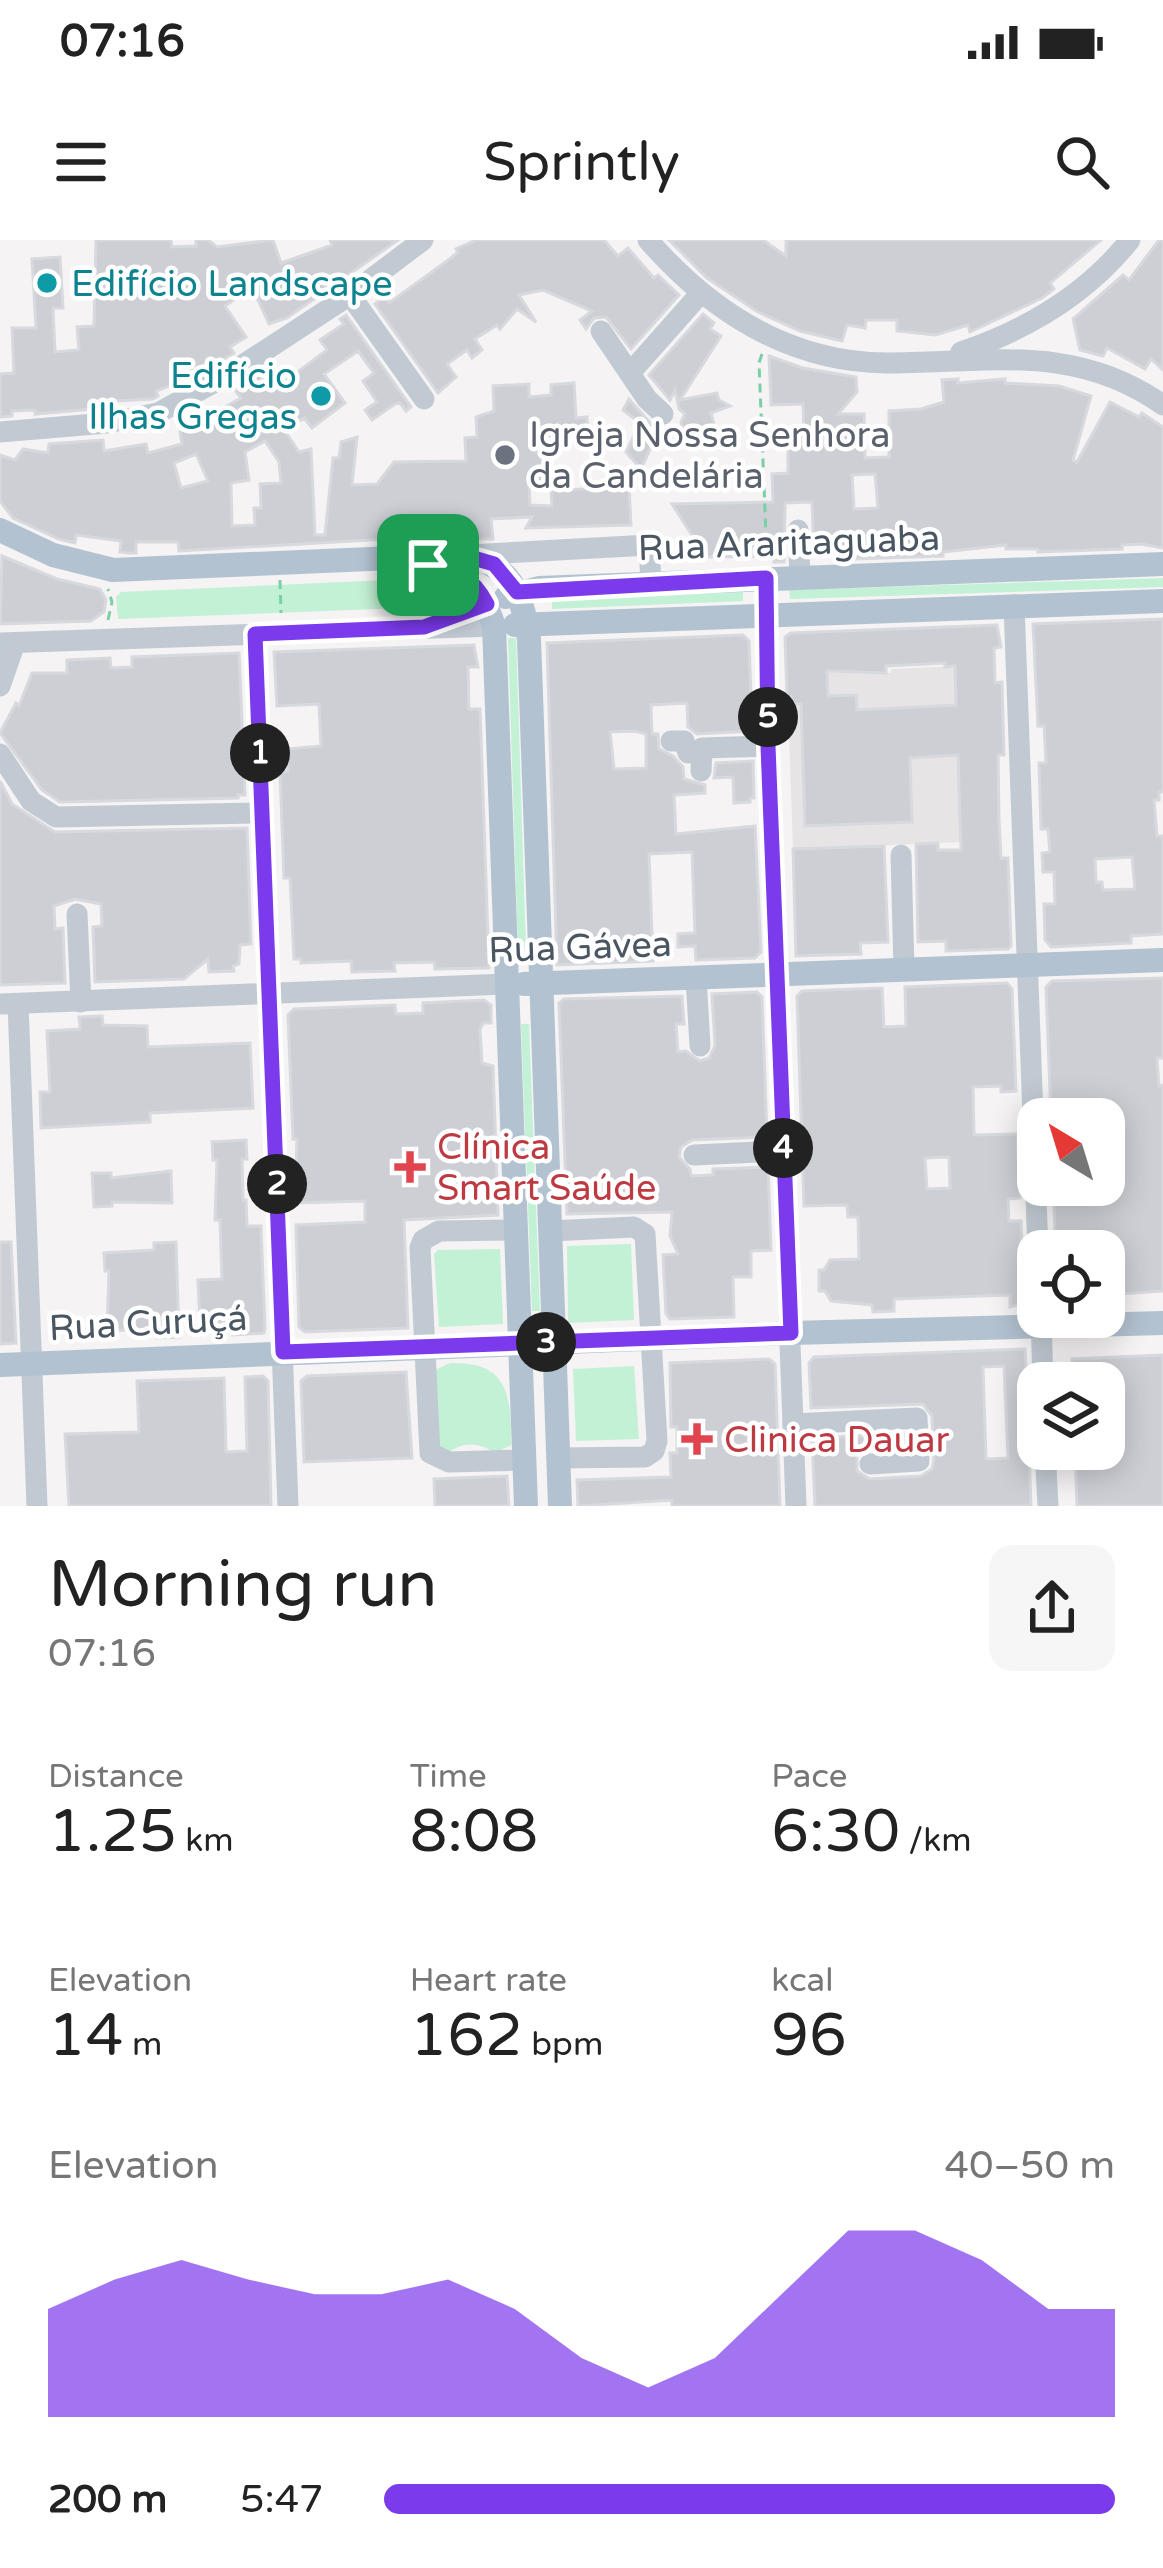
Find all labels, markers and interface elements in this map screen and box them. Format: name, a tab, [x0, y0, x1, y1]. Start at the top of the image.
text: 07:16	[60, 15, 185, 69]
icon: menu	[48, 129, 114, 195]
icon: search	[1049, 129, 1115, 195]
text: Sprintly	[483, 130, 680, 195]
place label: Edifício Landscape	[71, 263, 393, 306]
marker: Edifício Landscape	[34, 270, 60, 296]
place label: Edifício Ilhas Gregas	[88, 355, 297, 439]
marker: Edifício Ilhas Gregas	[308, 383, 334, 409]
place label: Igreja Nossa Senhora da Candelária	[529, 414, 891, 498]
marker: Igreja Nossa Senhora da Candelária	[492, 442, 518, 468]
pin	[377, 514, 479, 616]
street label: Rua Araritaguaba	[637, 517, 941, 570]
icon: arrive	[395, 532, 461, 598]
pin: 5	[738, 687, 798, 747]
text: 5	[758, 697, 778, 736]
pin: 1	[230, 723, 290, 783]
text: 1	[250, 733, 270, 772]
street label: Rua Gávea	[487, 923, 673, 972]
north arrow	[1017, 1098, 1125, 1206]
map controls	[1017, 1098, 1125, 1470]
pin: 4	[753, 1118, 813, 1178]
place label: Clínica Smart Saúde	[437, 1126, 656, 1210]
text: 4	[773, 1128, 793, 1167]
marker: Clínica Smart Saúde	[394, 1151, 426, 1183]
pin: 2	[247, 1154, 307, 1214]
text: 2	[267, 1164, 287, 1203]
button: locate	[1017, 1230, 1125, 1338]
street label: Rua Curuçá	[48, 1297, 248, 1350]
pin: 3	[516, 1312, 576, 1372]
text: 3	[536, 1322, 556, 1361]
button: layers	[1017, 1362, 1125, 1470]
place label: Clinica Dauar	[724, 1419, 950, 1462]
marker: Clinica Dauar	[681, 1423, 713, 1455]
text: Morning run	[48, 1545, 438, 1625]
button: share	[989, 1545, 1115, 1671]
text: 07:16	[48, 1630, 156, 1677]
text: Distance	[48, 1757, 184, 1796]
text: Time	[410, 1757, 487, 1796]
text: Pace	[771, 1757, 847, 1796]
text: 1.25	[48, 1796, 177, 1868]
text: 8:08	[410, 1796, 538, 1868]
text: 6:30	[771, 1796, 900, 1868]
text: km	[177, 1821, 234, 1860]
text: /km	[900, 1821, 971, 1860]
text: Elevation	[48, 1961, 192, 2000]
text: Heart rate	[410, 1961, 567, 2000]
text: kcal	[771, 1961, 833, 2000]
text: 14	[48, 2000, 123, 2072]
text: 162	[410, 2000, 523, 2072]
text: 96	[771, 2000, 847, 2072]
text: m	[123, 2025, 162, 2064]
text: bpm	[523, 2025, 603, 2064]
text: Elevation	[48, 2142, 218, 2189]
text: 40–50 m	[944, 2142, 1115, 2189]
text: 200 m	[48, 2476, 167, 2523]
text: 5:47	[240, 2476, 324, 2523]

